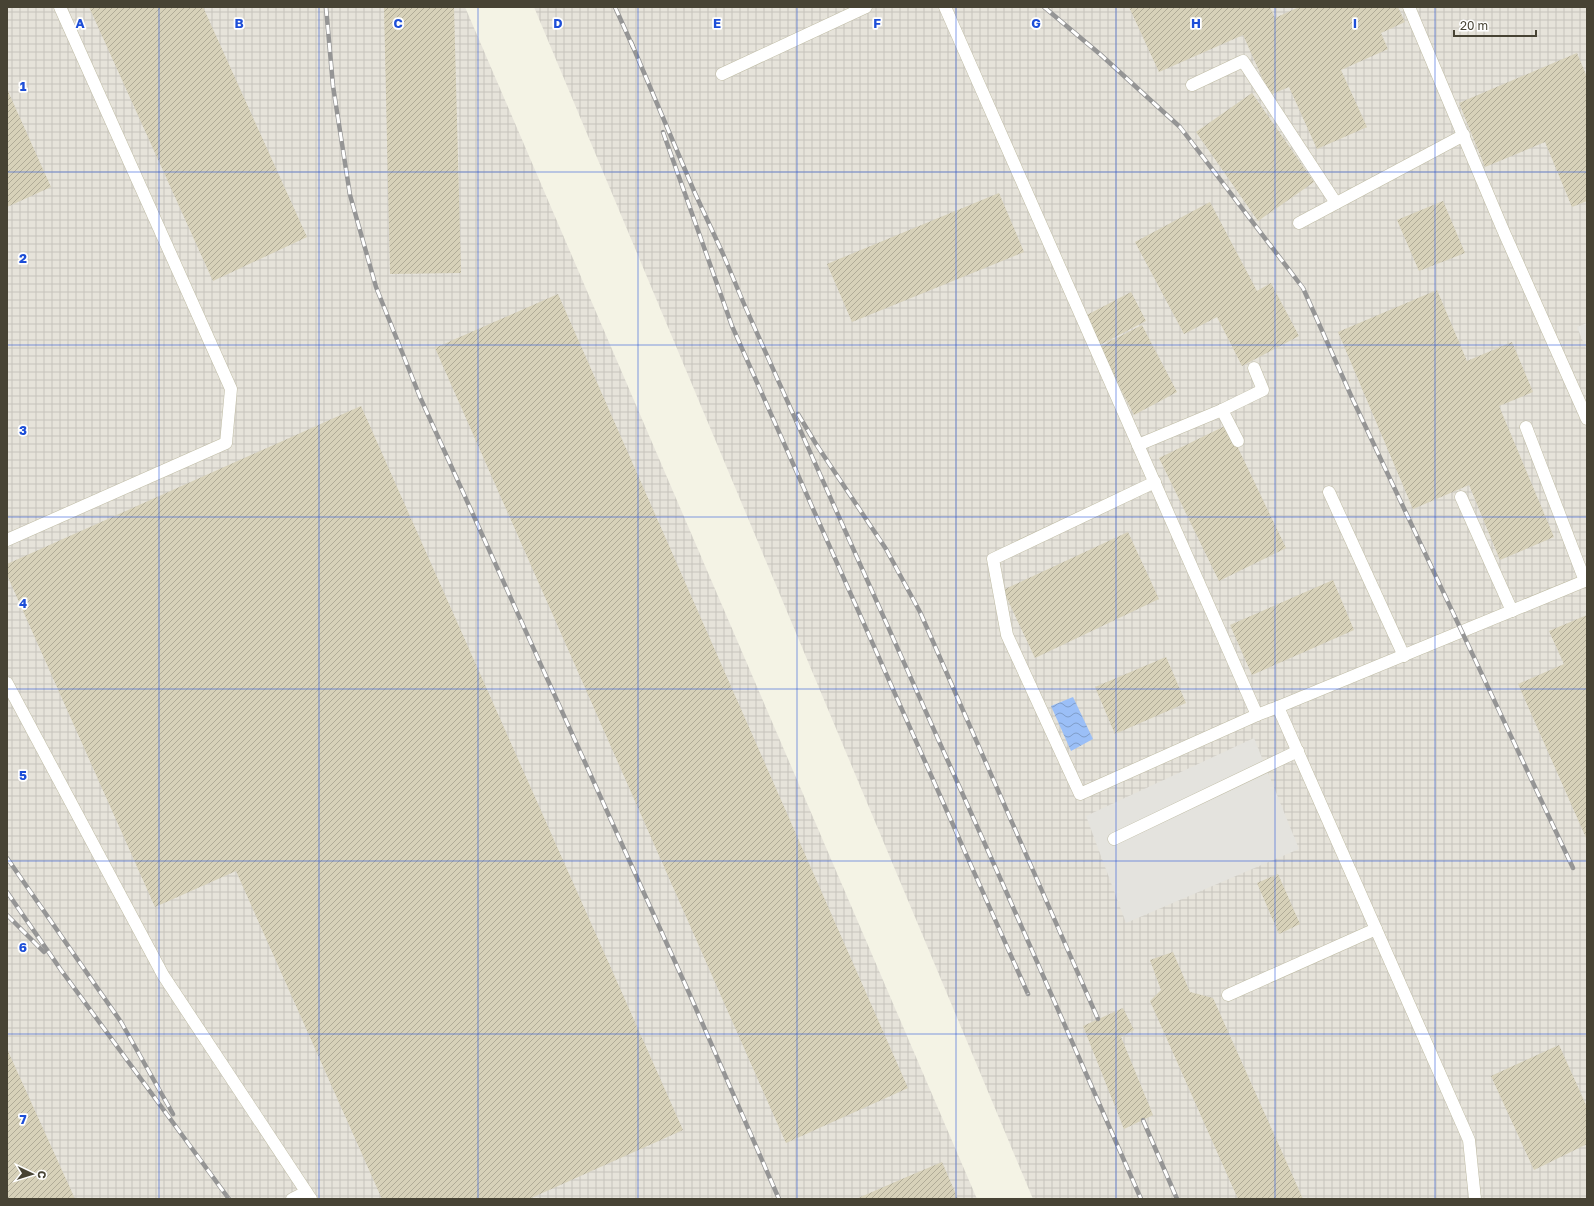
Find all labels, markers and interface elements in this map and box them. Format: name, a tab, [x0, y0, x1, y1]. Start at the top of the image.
scale bar	[1454, 12, 1536, 38]
text: A	[75, 15, 85, 31]
text: B	[234, 15, 244, 31]
text: C	[393, 15, 403, 31]
text: D	[553, 15, 563, 31]
text: E	[713, 15, 721, 31]
text: F	[873, 15, 881, 31]
text: G	[1031, 15, 1041, 31]
text: H	[1191, 15, 1201, 31]
text: I	[1353, 15, 1357, 31]
text: 20 m	[1460, 18, 1488, 33]
text: 1	[20, 78, 27, 94]
text: 2	[19, 250, 27, 266]
text: 3	[19, 422, 27, 438]
text: 4	[19, 595, 27, 611]
text: 5	[19, 767, 27, 783]
text: 6	[19, 939, 27, 955]
text: 7	[19, 1111, 27, 1127]
north arrow	[12, 1154, 52, 1194]
text: С	[36, 1170, 49, 1179]

